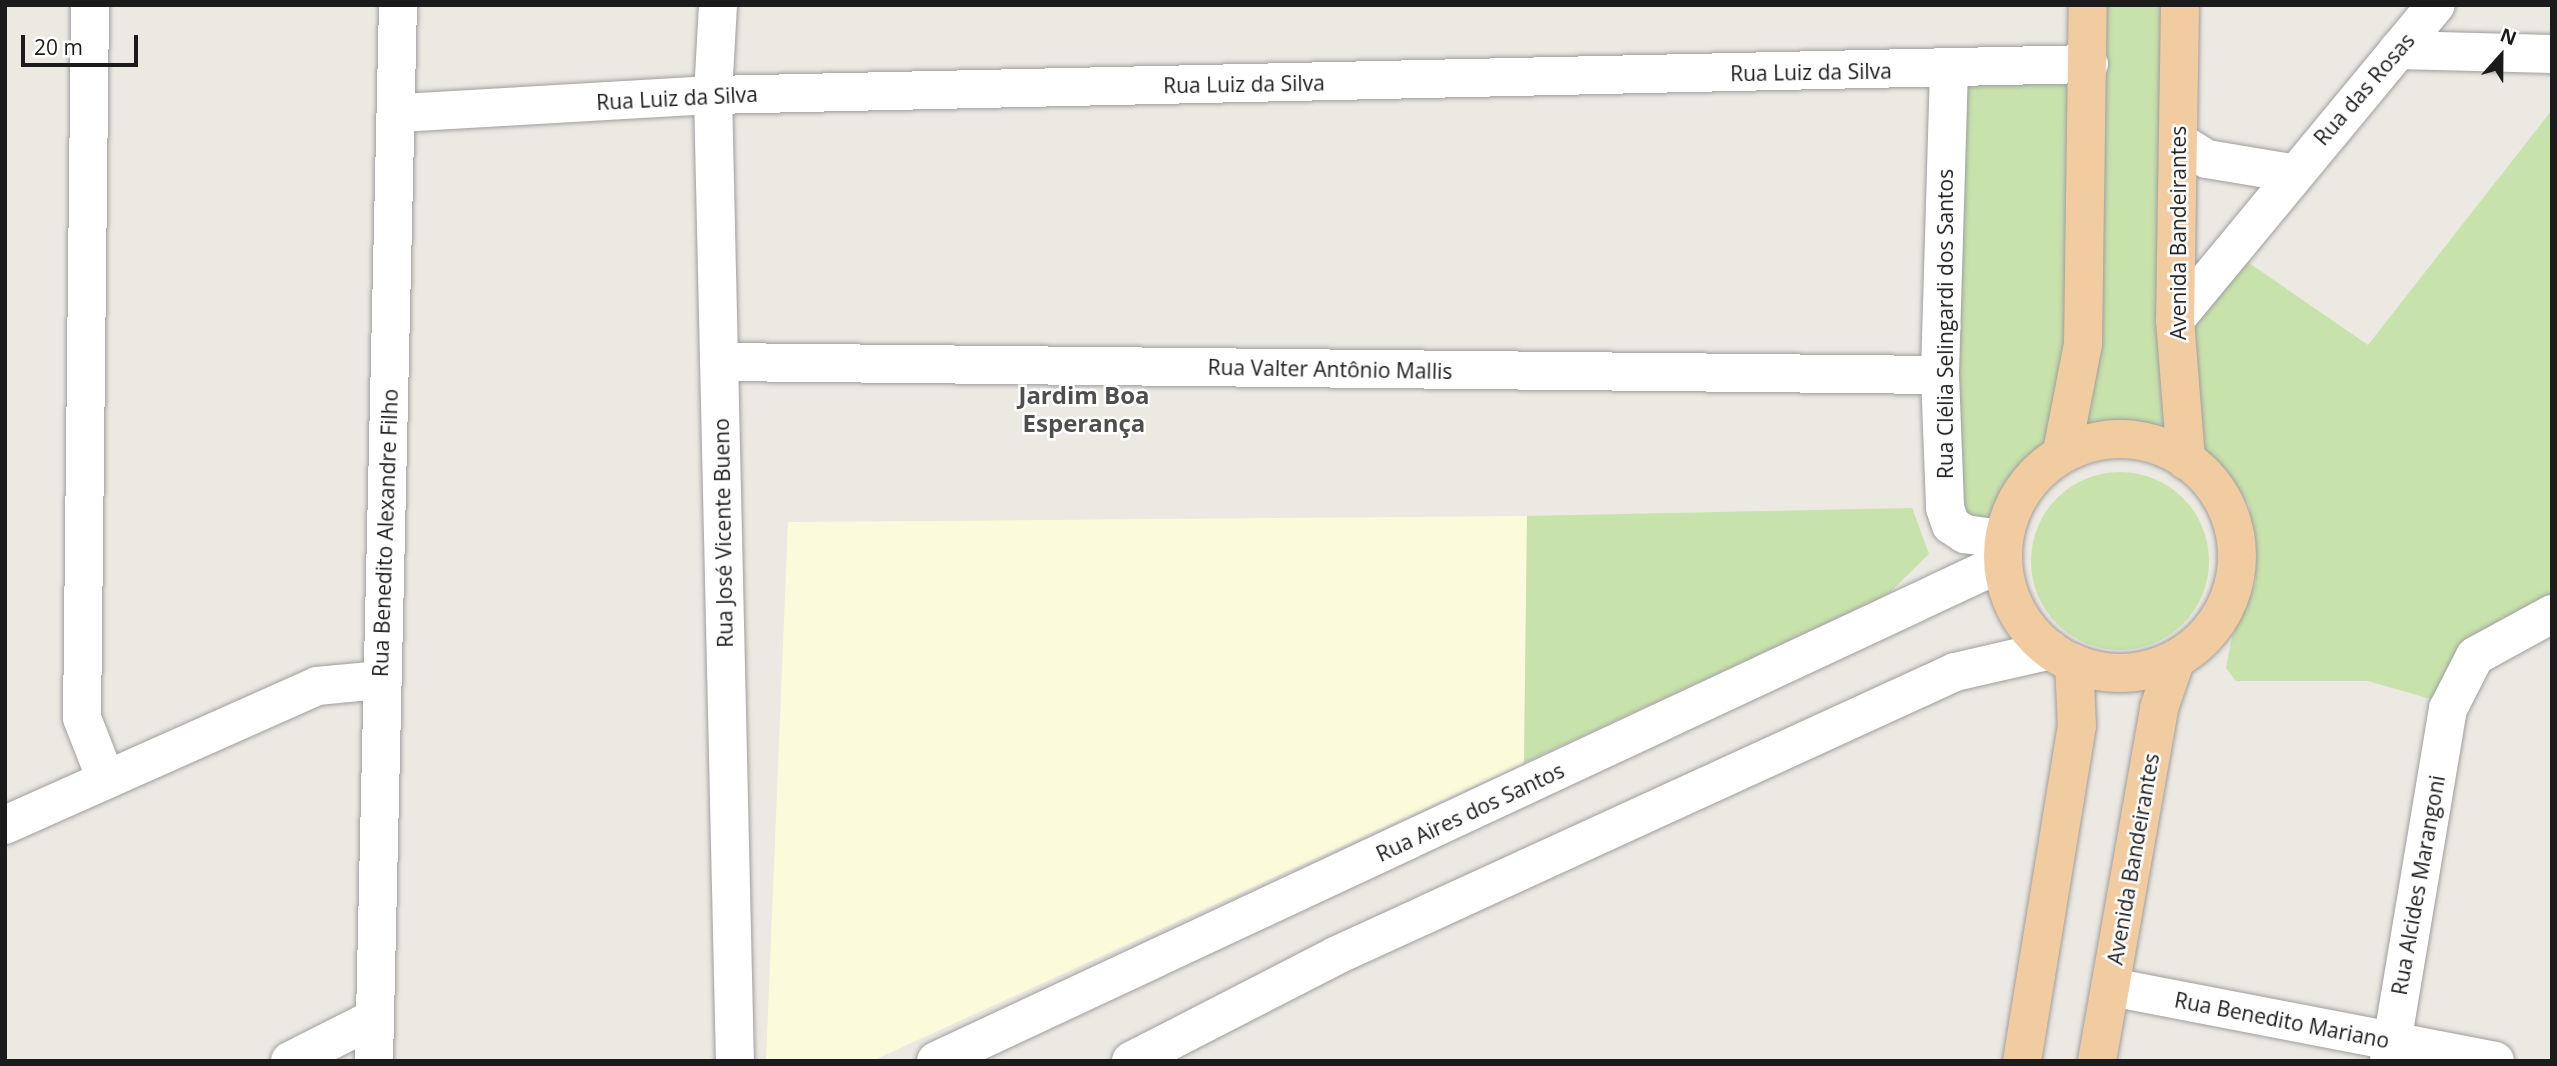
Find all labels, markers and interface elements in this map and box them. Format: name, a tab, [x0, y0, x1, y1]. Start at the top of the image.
scale bar	[24, 21, 142, 65]
north arrow	[2466, 21, 2536, 91]
text: N	[2497, 21, 2520, 51]
street label: Rua das Rosas	[2308, 28, 2420, 150]
text: 20 m	[34, 33, 83, 61]
street label: Rua Luiz da Silva	[1730, 58, 1892, 86]
street label: Rua Luiz da Silva	[1163, 70, 1325, 98]
street label: Rua Luiz da Silva	[596, 81, 758, 115]
street label: Avenida Bandeirantes	[2165, 126, 2191, 340]
street label: Rua Clélia Selingardi dos Santos	[1932, 169, 1958, 479]
street label: Rua Valter Antônio Mallis	[1207, 354, 1453, 384]
district label: Jardim Boa Esperança	[1018, 381, 1150, 437]
street label: Rua Benedito Alexandre Filho	[367, 389, 403, 677]
street label: Rua José Vicente Bueno	[708, 418, 738, 648]
street label: Avenida Bandeirantes	[2102, 751, 2164, 967]
street label: Rua Aires dos Santos	[1372, 757, 1568, 867]
street label: Rua Alcides Marangoni	[2386, 773, 2450, 997]
street label: Rua Benedito Mariano	[2172, 987, 2392, 1053]

